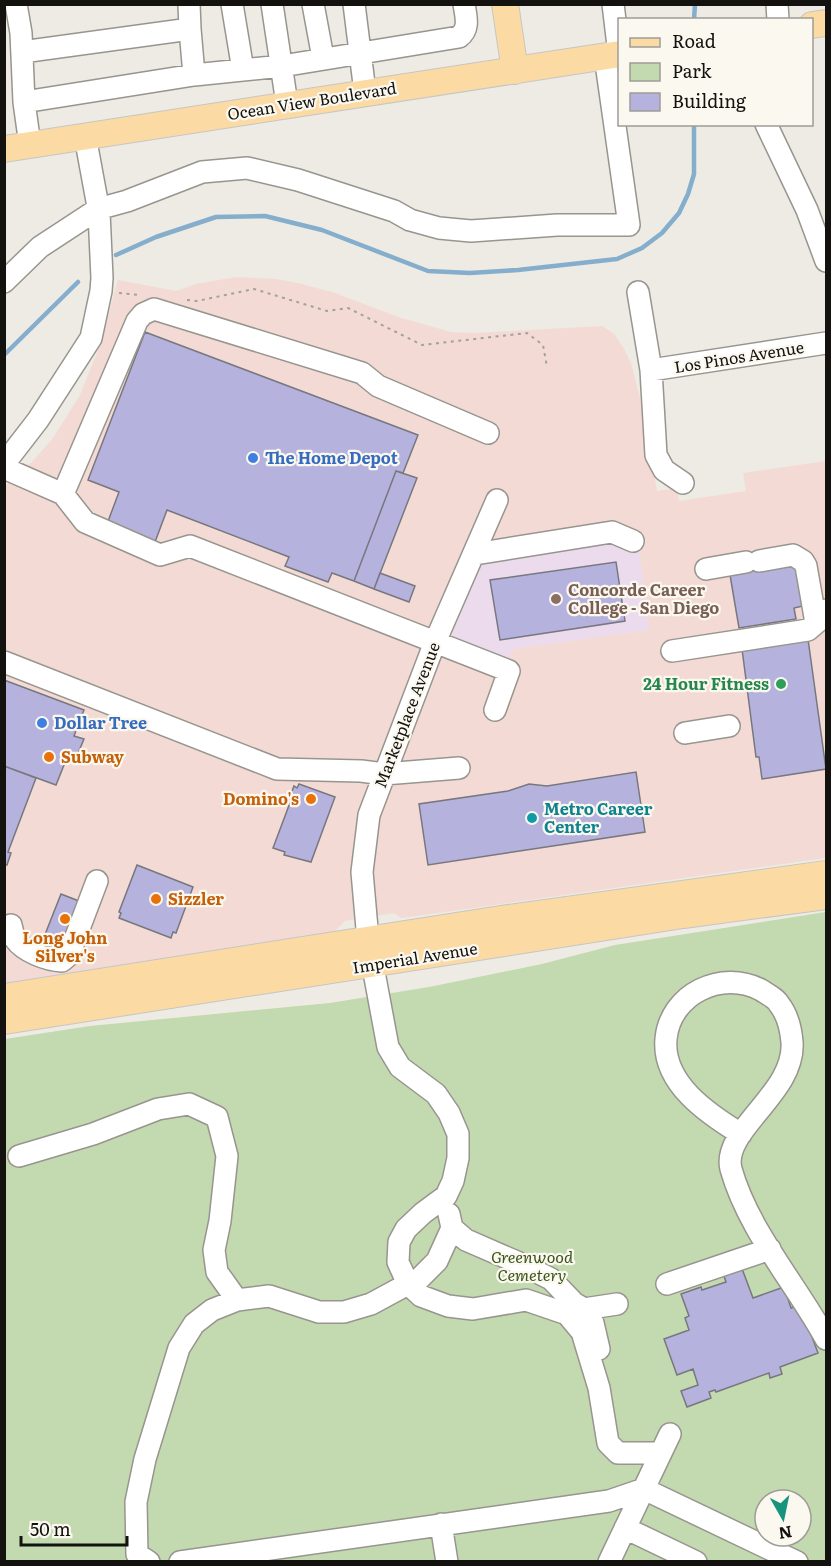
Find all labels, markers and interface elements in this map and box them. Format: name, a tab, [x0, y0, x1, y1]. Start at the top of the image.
legend	[618, 18, 813, 126]
text: Road	[672, 27, 716, 54]
text: Park	[672, 57, 713, 84]
street label: Ocean View Boulevard	[226, 75, 398, 125]
text: Building	[672, 87, 747, 114]
street label: Los Pinos Avenue	[672, 334, 805, 378]
place label: The Home Depot	[265, 445, 398, 469]
marker: The Home Depot	[246, 451, 260, 465]
place label: Concorde Career College - San Diego	[568, 577, 719, 619]
marker: Concorde Career College - San Diego	[549, 592, 563, 606]
street label: Marketplace Avenue	[367, 638, 445, 791]
place label: 24 Hour Fitness	[643, 671, 769, 695]
marker: 24 Hour Fitness	[774, 677, 788, 691]
place label: Dollar Tree	[54, 710, 147, 734]
marker: Dollar Tree	[35, 716, 49, 730]
place label: Subway	[61, 744, 124, 768]
marker: Subway	[42, 750, 56, 764]
place label: Domino's	[223, 786, 299, 810]
marker: Domino's	[304, 792, 318, 806]
place label: Metro Career Center	[544, 796, 653, 838]
marker: Metro Career Center	[525, 811, 539, 825]
place label: Sizzler	[168, 886, 224, 910]
marker: Sizzler	[149, 892, 163, 906]
marker: Long John Silver's	[58, 912, 72, 926]
place label: Long John Silver's	[23, 925, 107, 967]
street label: Imperial Avenue	[351, 935, 479, 979]
park label: Greenwood Cemetery	[491, 1244, 574, 1286]
north arrow	[753, 1488, 813, 1548]
scale bar	[21, 1509, 128, 1547]
text: 50 m	[30, 1515, 71, 1542]
text: N	[777, 1521, 794, 1547]

